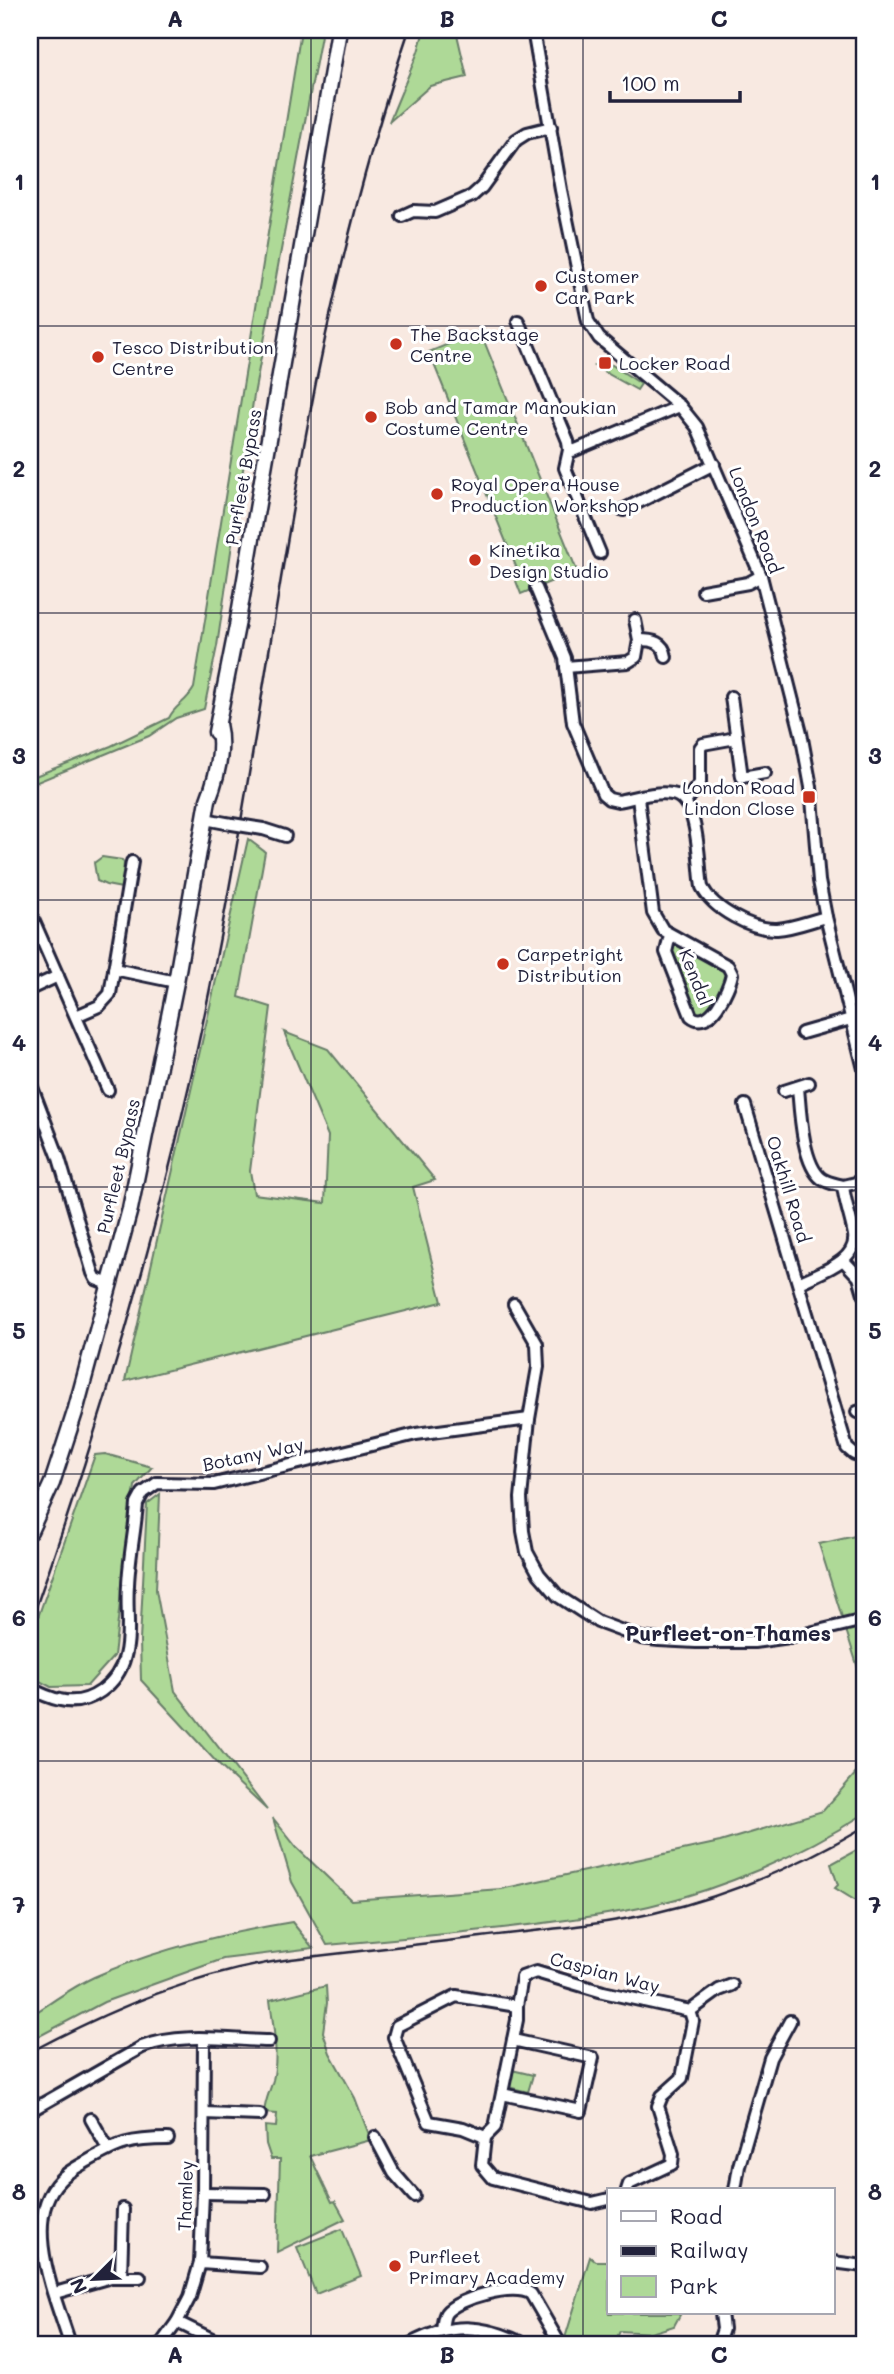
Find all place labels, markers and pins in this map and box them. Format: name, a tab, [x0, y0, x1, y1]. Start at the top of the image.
place label: Customer Car Park	[555, 264, 640, 309]
marker: Customer Car Park	[533, 278, 549, 294]
place label: The Backstage Centre	[410, 322, 539, 367]
place label: Tesco Distribution Centre	[112, 335, 273, 380]
marker: The Backstage Centre	[388, 336, 404, 352]
marker: Tesco Distribution Centre	[90, 349, 106, 365]
place label: Locker Road	[619, 351, 730, 375]
marker: Locker Road	[597, 355, 613, 371]
place label: Bob and Tamar Manoukian Costume Centre	[385, 395, 616, 440]
marker: Bob and Tamar Manoukian Costume Centre	[363, 409, 379, 425]
place label: Royal Opera House Production Workshop	[451, 472, 639, 517]
marker: Royal Opera House Production Workshop	[429, 486, 445, 502]
place label: Kinetika Design Studio	[489, 538, 609, 583]
marker: Kinetika Design Studio	[467, 552, 483, 568]
place label: London Road Lindon Close	[682, 775, 795, 820]
marker: London Road Lindon Close	[801, 789, 817, 805]
place label: Carpetright Distribution	[517, 942, 623, 987]
marker: Carpetright Distribution	[495, 956, 511, 972]
place label: Purfleet Primary Academy	[409, 2244, 565, 2289]
marker: Purfleet Primary Academy	[387, 2258, 403, 2274]

